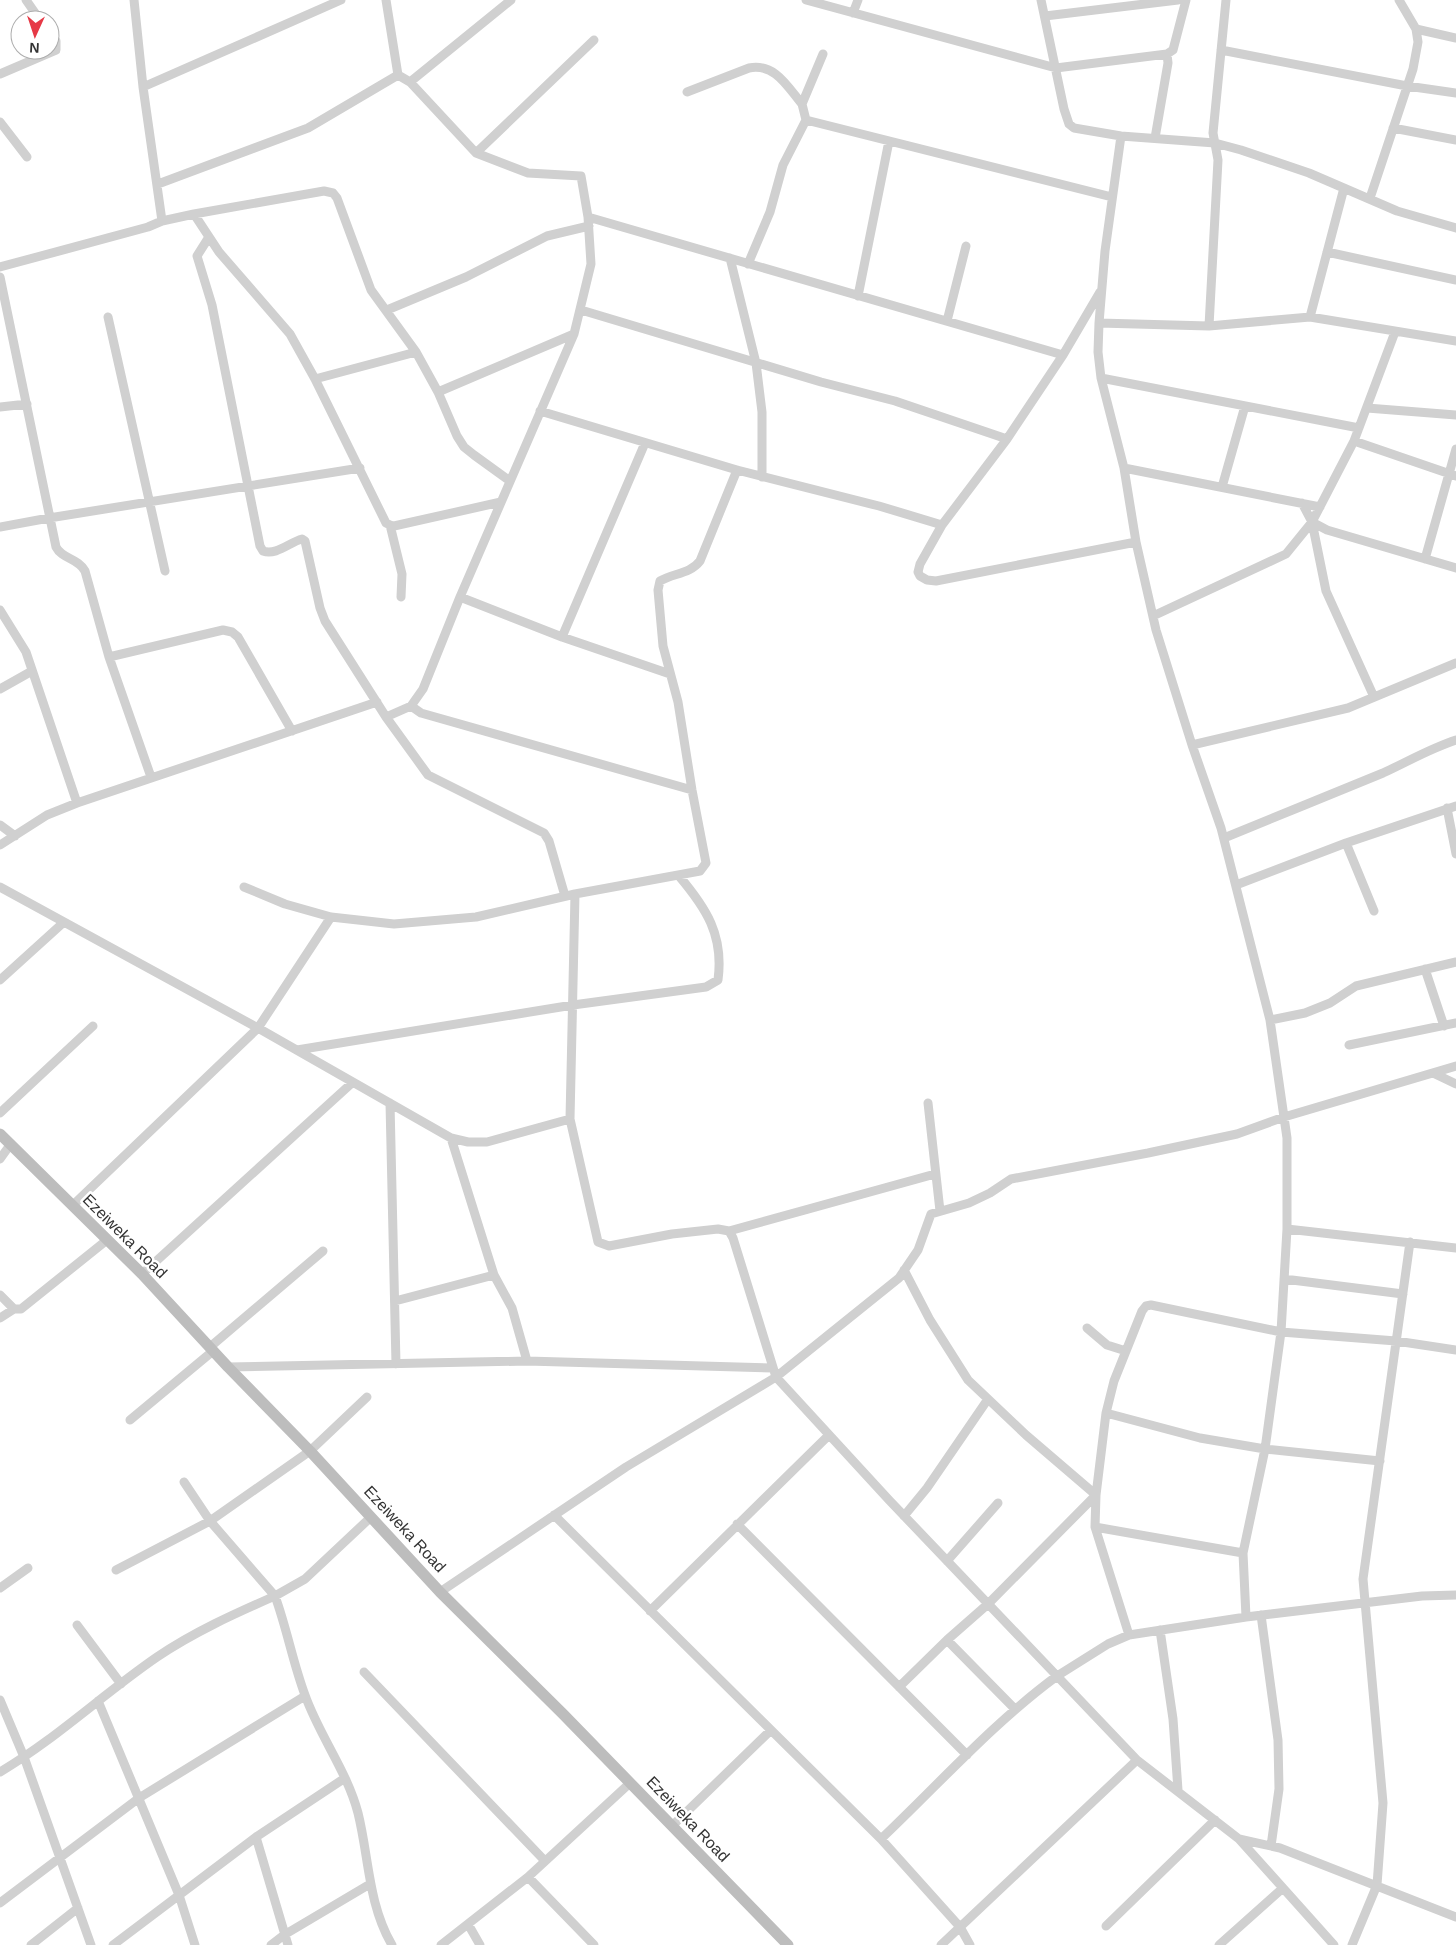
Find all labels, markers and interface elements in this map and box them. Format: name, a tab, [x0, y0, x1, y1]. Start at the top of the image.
north arrow	[10, 10, 60, 60]
text: N	[29, 40, 40, 56]
street label: Ezeiweka Road	[80, 1191, 170, 1281]
street label: Ezeiweka Road	[361, 1483, 449, 1575]
street label: Ezeiweka Road	[643, 1773, 733, 1865]

